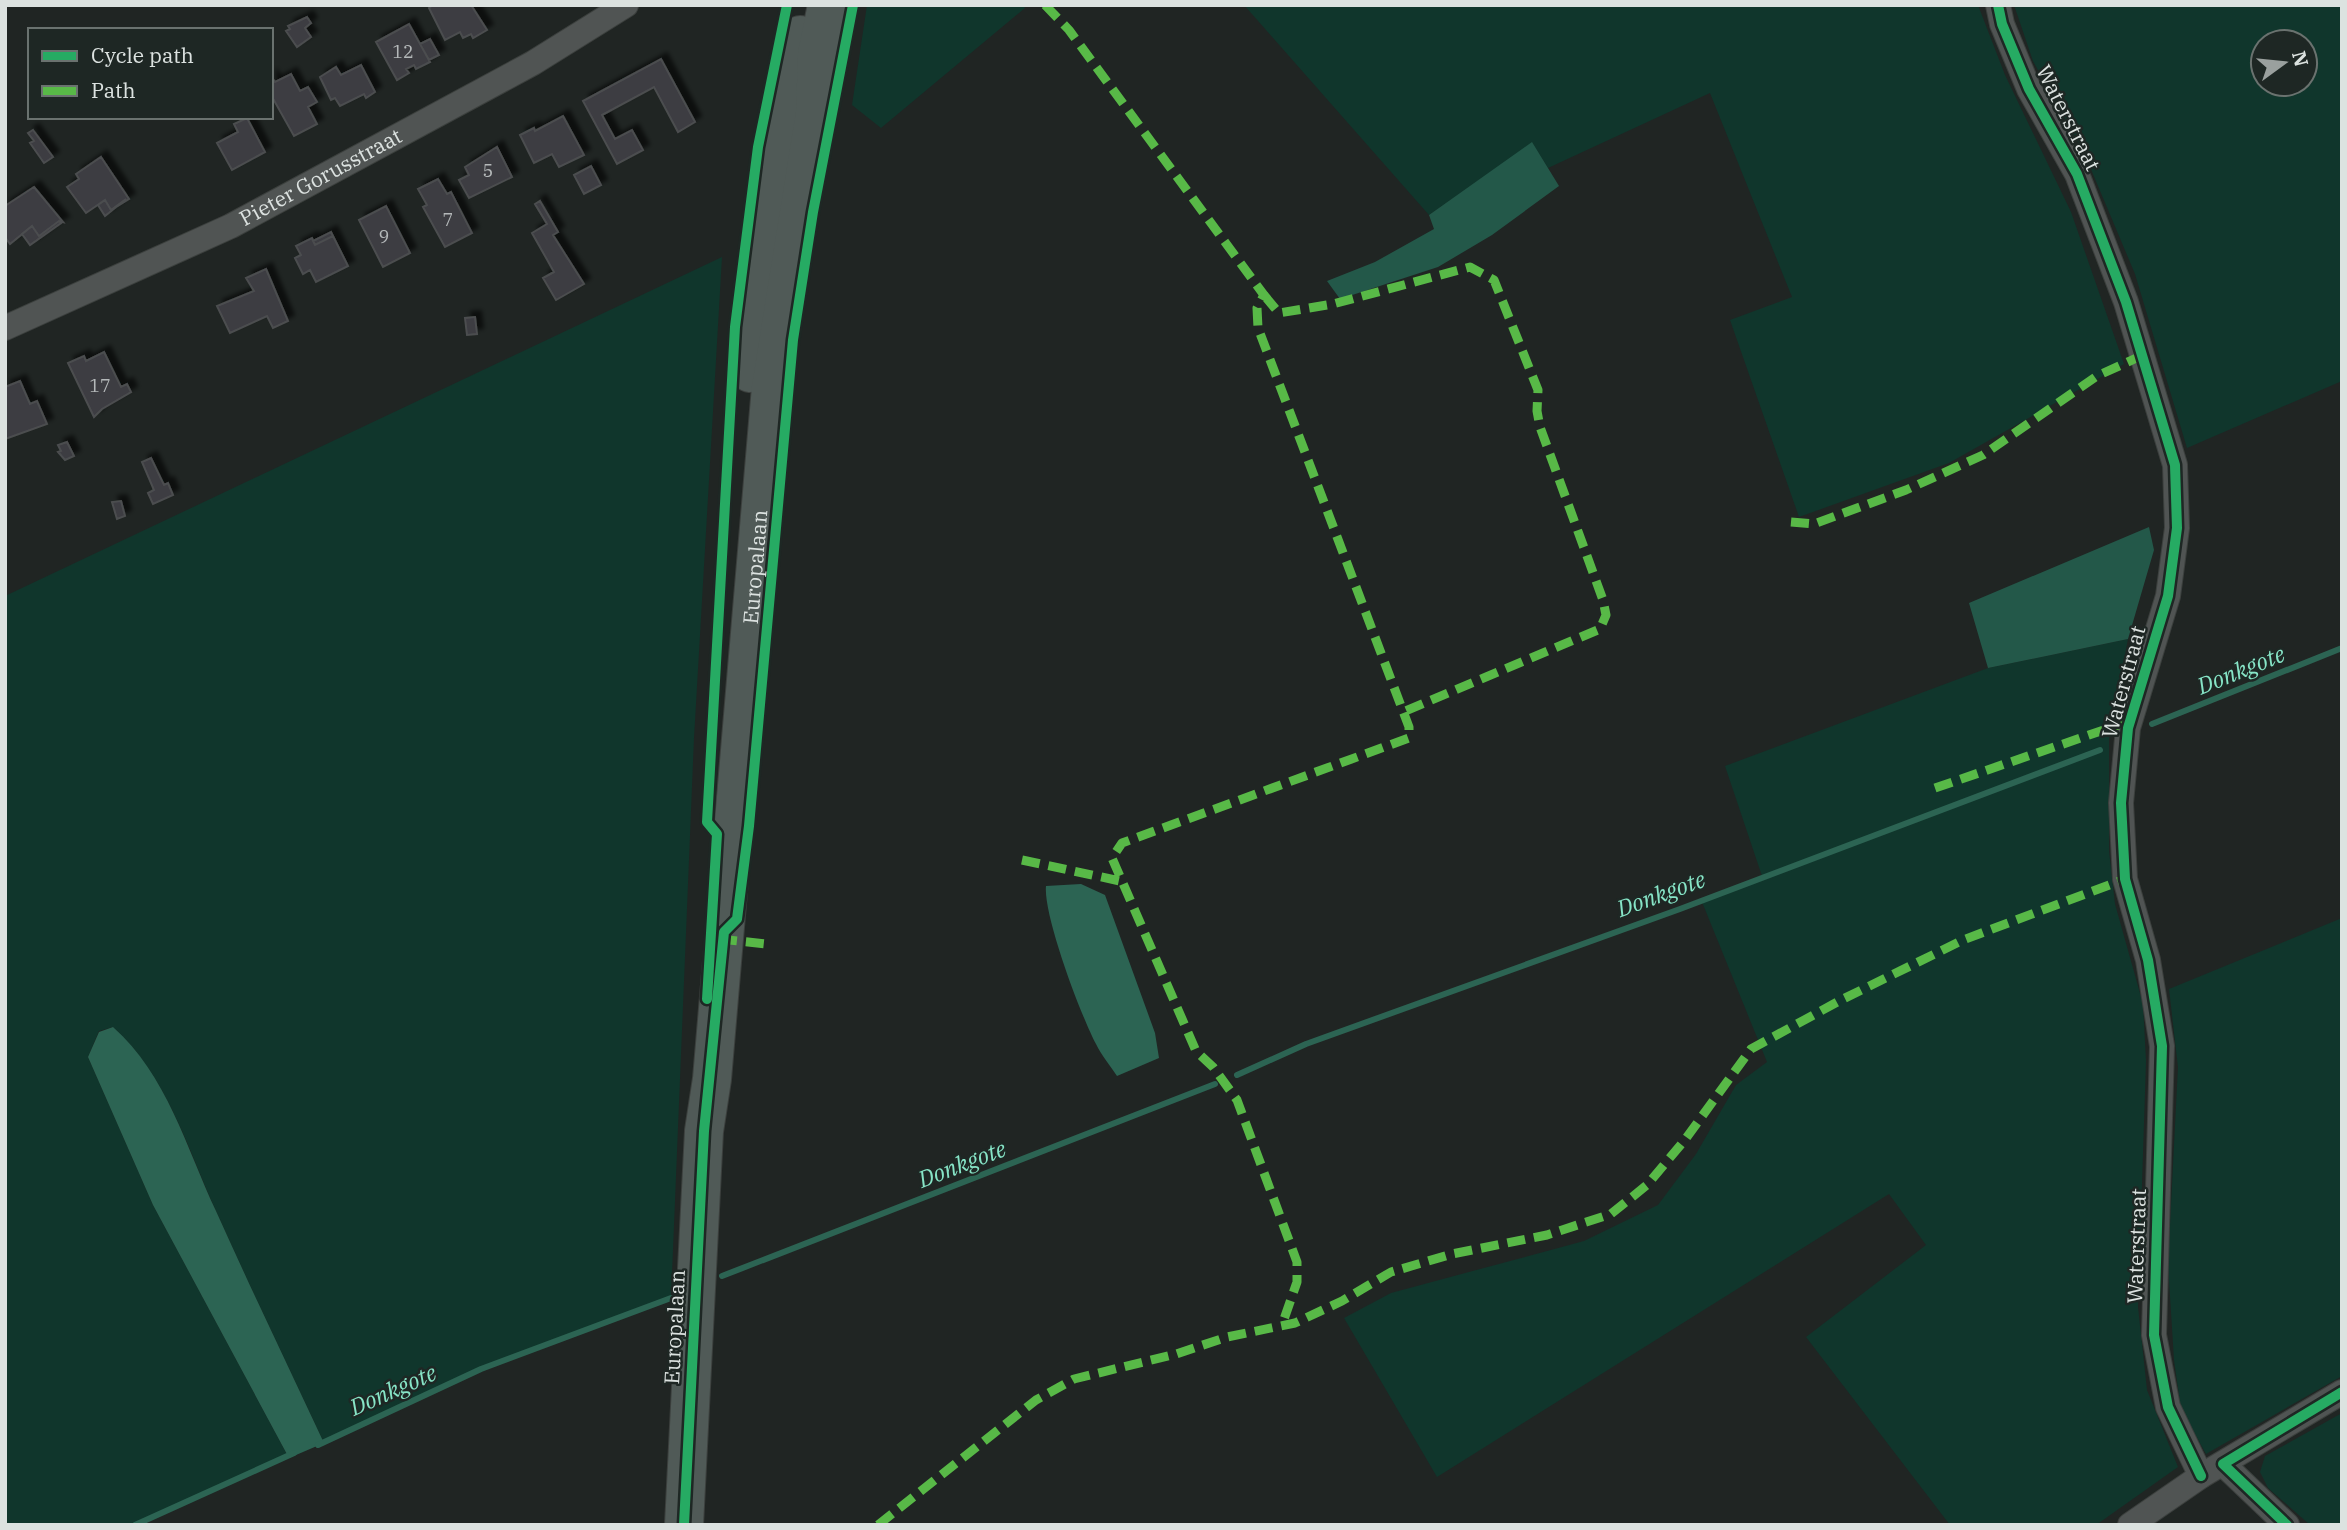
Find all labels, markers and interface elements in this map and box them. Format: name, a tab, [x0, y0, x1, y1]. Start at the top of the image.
legend	[28, 28, 273, 119]
north arrow	[2249, 28, 2319, 98]
house number: 12	[392, 40, 414, 63]
text: Cycle path	[91, 41, 194, 69]
text: N	[2287, 48, 2314, 69]
street label: Waterstraat	[2030, 60, 2108, 175]
text: Path	[91, 76, 136, 104]
street label: Pieter Gorusstraat	[234, 121, 407, 232]
house number: 5	[483, 159, 493, 182]
house number: 7	[443, 208, 453, 231]
house number: 9	[379, 225, 389, 248]
house number: 17	[89, 374, 111, 397]
street label: Europalaan	[736, 508, 773, 625]
street label: Waterstraat	[2095, 622, 2151, 741]
water label: Donkgote	[2191, 638, 2289, 701]
water label: Donkgote	[1611, 863, 1709, 923]
water label: Donkgote	[912, 1133, 1010, 1194]
street label: Waterstraat	[2120, 1188, 2152, 1304]
street label: Europalaan	[657, 1269, 691, 1385]
water label: Donkgote	[344, 1357, 441, 1422]

